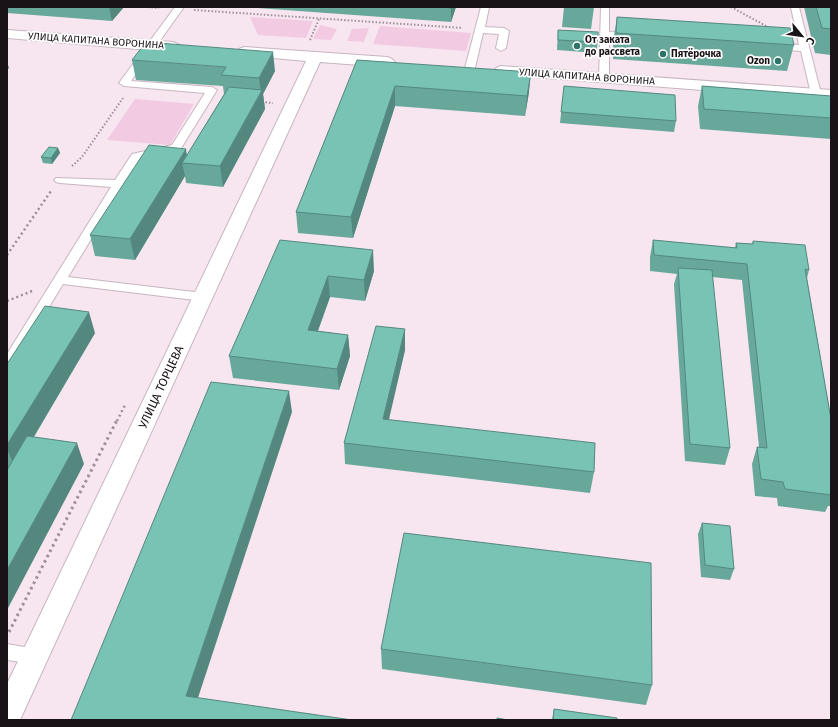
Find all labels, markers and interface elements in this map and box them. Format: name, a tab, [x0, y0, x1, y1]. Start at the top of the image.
north arrow	[782, 16, 822, 56]
street label: УЛИЦА КАПИТАНА ВОРОНИНА	[28, 30, 165, 52]
place label: От заката до рассвета	[585, 34, 641, 58]
text: С	[803, 35, 818, 47]
marker: От заката до рассвета	[572, 41, 582, 51]
place label: Пятёрочка	[671, 48, 722, 60]
marker: Пятёрочка	[658, 49, 668, 59]
place label: Ozon	[747, 55, 770, 67]
marker: Ozon	[773, 56, 783, 66]
street label: УЛИЦА КАПИТАНА ВОРОНИНА	[519, 66, 656, 88]
street label: УЛИЦА ТОРЦЕВА	[136, 343, 186, 431]

